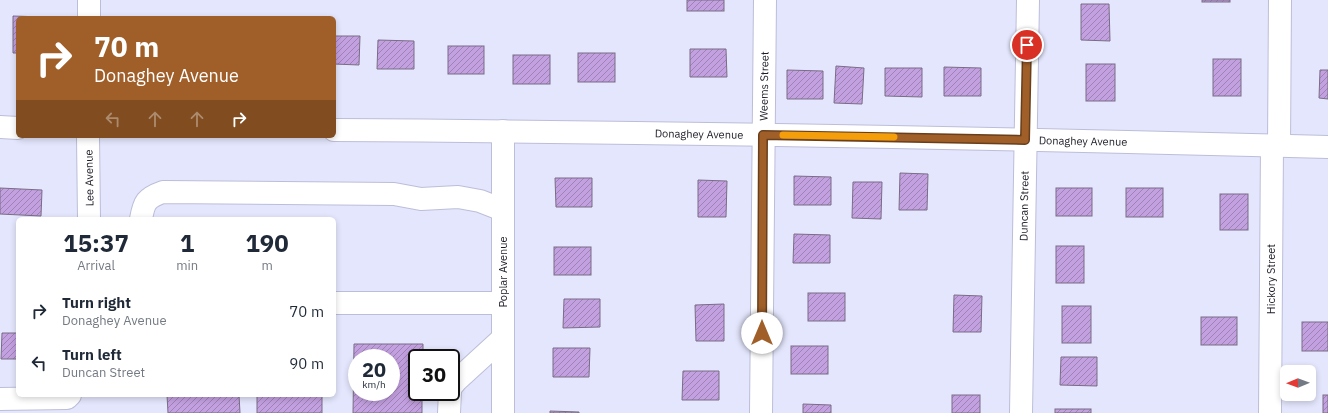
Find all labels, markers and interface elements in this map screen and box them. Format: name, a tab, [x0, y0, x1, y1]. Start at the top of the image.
text: 70 m	[94, 28, 159, 65]
pin	[1010, 28, 1044, 62]
icon: right	[28, 32, 80, 84]
icon: arrive	[1016, 34, 1038, 56]
street label: Weems Street	[756, 51, 772, 121]
text: Donaghey Avenue	[94, 64, 239, 87]
icon: left	[102, 108, 124, 130]
icon: ahead	[144, 108, 166, 130]
icon: ahead	[186, 108, 208, 130]
icon: right	[228, 108, 250, 130]
street label: Donaghey Avenue	[655, 126, 743, 142]
street label: Donaghey Avenue	[1039, 133, 1127, 149]
street label: Lee Avenue	[82, 149, 96, 207]
street label: Duncan Street	[1016, 171, 1032, 241]
text: 15:37	[63, 227, 129, 259]
text: 1	[180, 227, 194, 259]
text: 190	[245, 227, 289, 259]
street label: Poplar Avenue	[496, 236, 510, 308]
street label: Hickory Street	[1264, 244, 1278, 314]
text: Arrival	[77, 257, 115, 274]
text: min	[176, 257, 198, 274]
text: m	[261, 257, 273, 274]
text: Turn right	[62, 293, 131, 312]
icon: right	[28, 300, 50, 322]
text: 70 m	[289, 302, 324, 321]
text: Donaghey Avenue	[62, 312, 167, 329]
position arrow	[741, 312, 783, 354]
text: Turn left	[62, 345, 122, 364]
speed limit sign: 30	[408, 349, 460, 401]
icon: left	[28, 352, 50, 374]
text: 90 m	[289, 354, 324, 373]
text: 20	[362, 356, 386, 383]
text: Duncan Street	[62, 364, 145, 381]
north arrow	[1280, 365, 1316, 401]
map controls	[1280, 365, 1316, 401]
text: km/h	[362, 378, 386, 391]

